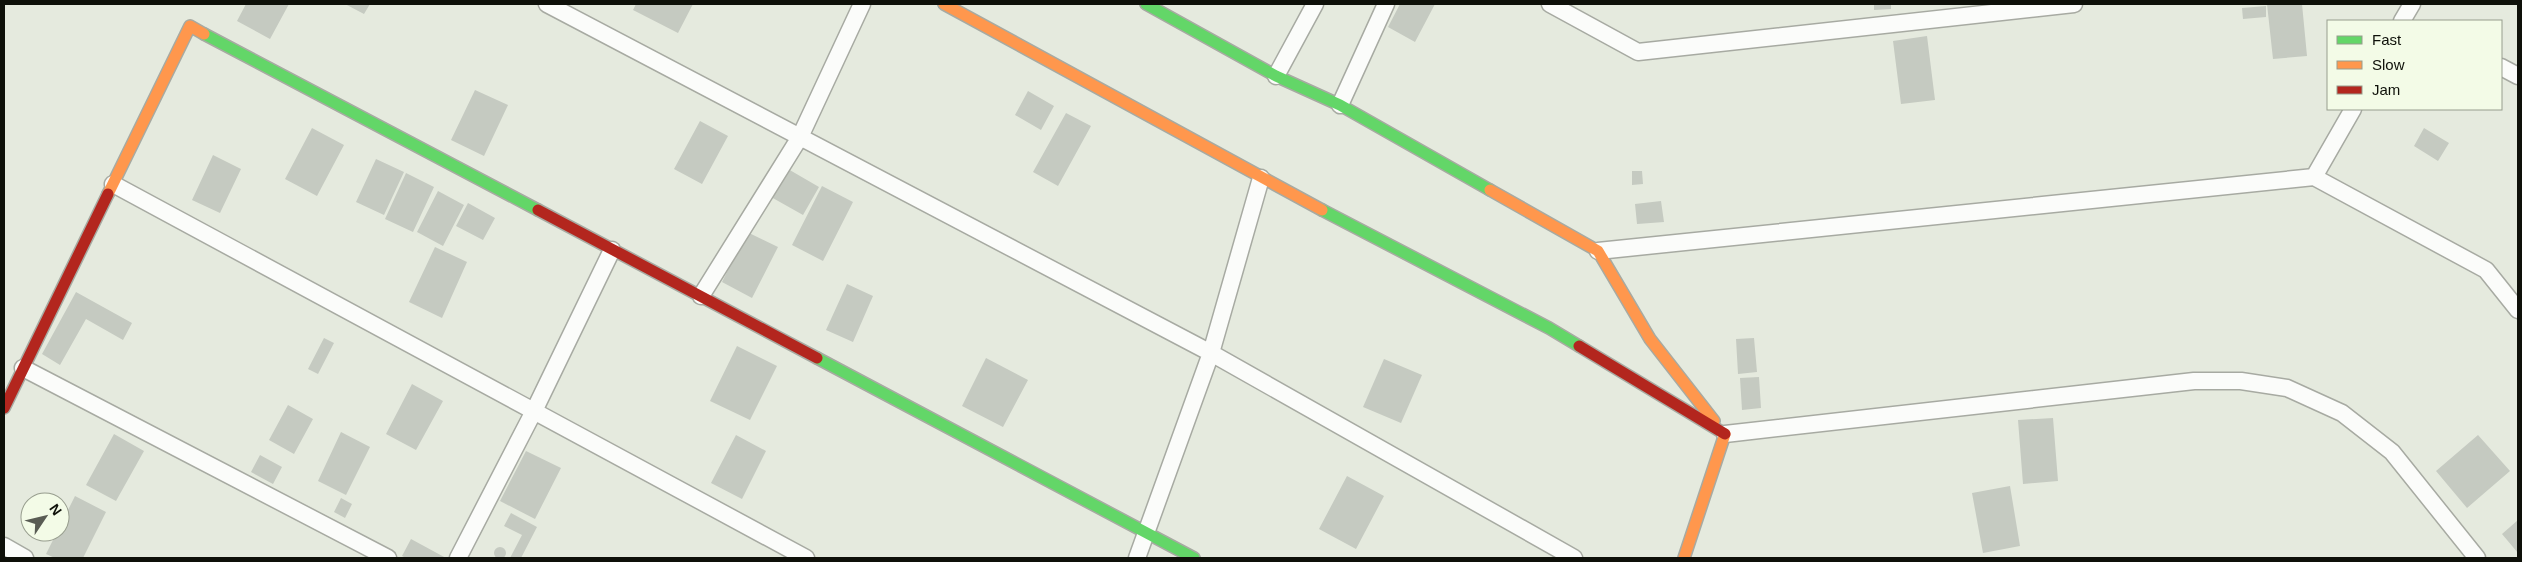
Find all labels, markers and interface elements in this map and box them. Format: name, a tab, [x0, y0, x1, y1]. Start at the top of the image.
legend	[2327, 20, 2502, 110]
text: Fast	[2372, 31, 2402, 48]
text: Slow	[2372, 56, 2405, 73]
text: Jam	[2372, 81, 2400, 98]
north arrow	[20, 492, 70, 542]
text: N	[46, 501, 65, 518]

